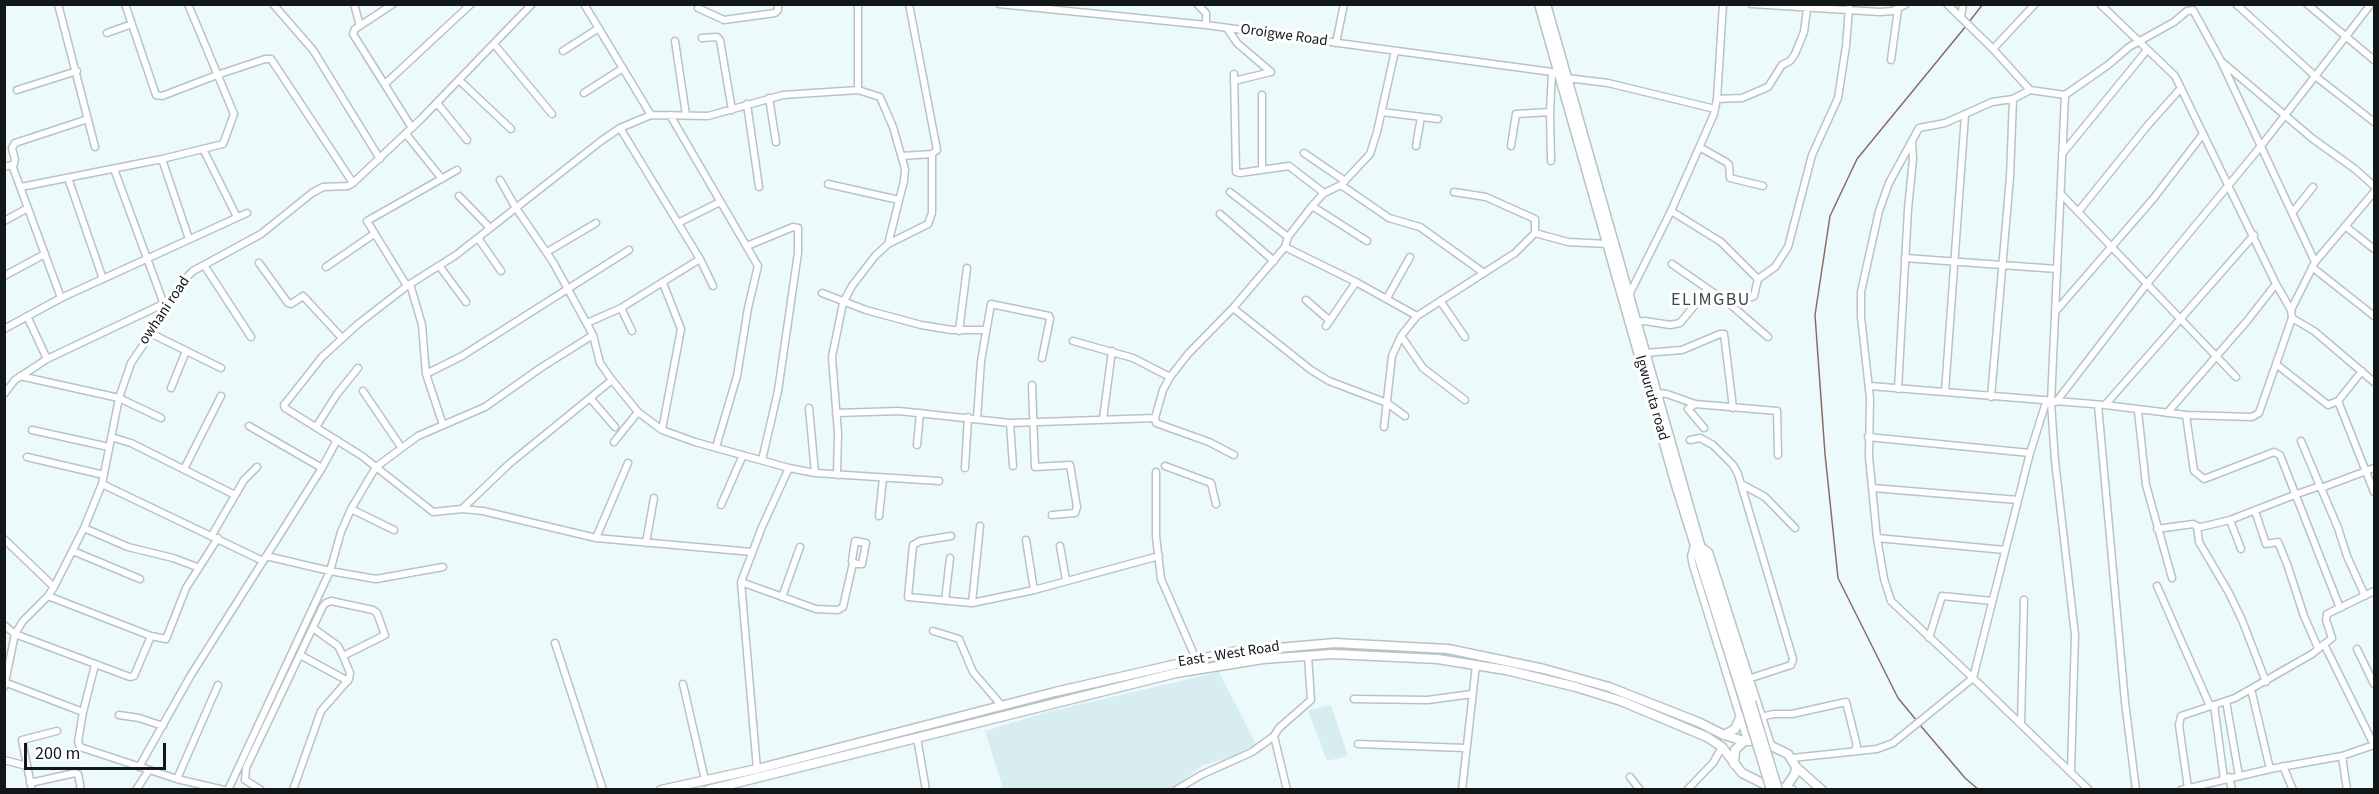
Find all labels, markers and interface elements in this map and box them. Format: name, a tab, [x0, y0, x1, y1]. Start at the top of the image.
street label: Oroigwe Road	[1239, 21, 1329, 51]
street label: owhani road	[136, 273, 194, 349]
district label: ELIMGBU	[1671, 290, 1751, 312]
street label: Igwuruta road	[1630, 353, 1672, 443]
street label: East - West Road	[1177, 638, 1281, 672]
scale bar	[27, 731, 170, 769]
text: 200 m	[35, 741, 80, 766]

